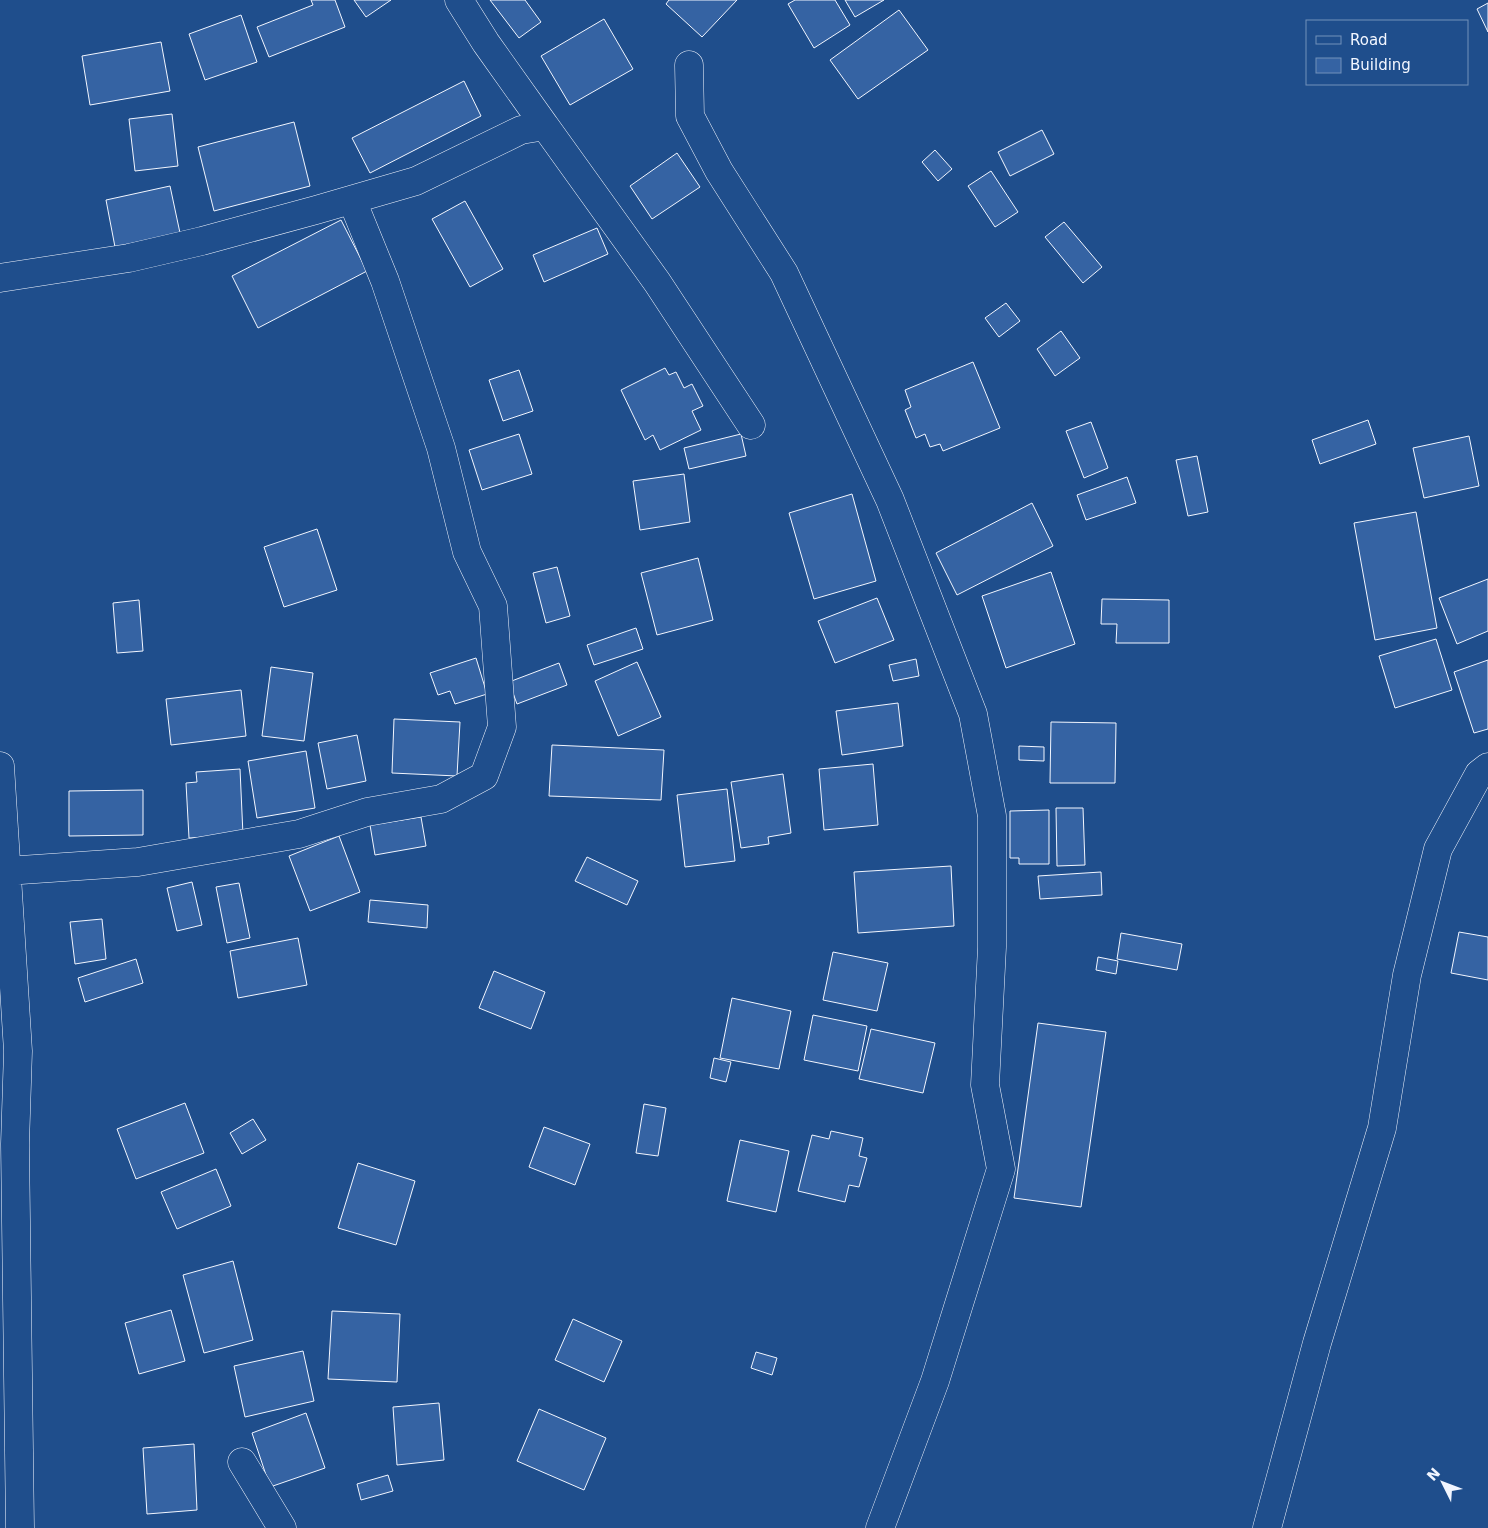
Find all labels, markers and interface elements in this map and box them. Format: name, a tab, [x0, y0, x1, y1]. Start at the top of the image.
legend	[1306, 20, 1468, 85]
text: Road	[1350, 31, 1388, 49]
text: Building	[1350, 56, 1411, 74]
north arrow	[1418, 1458, 1468, 1508]
text: N	[1423, 1465, 1443, 1484]

